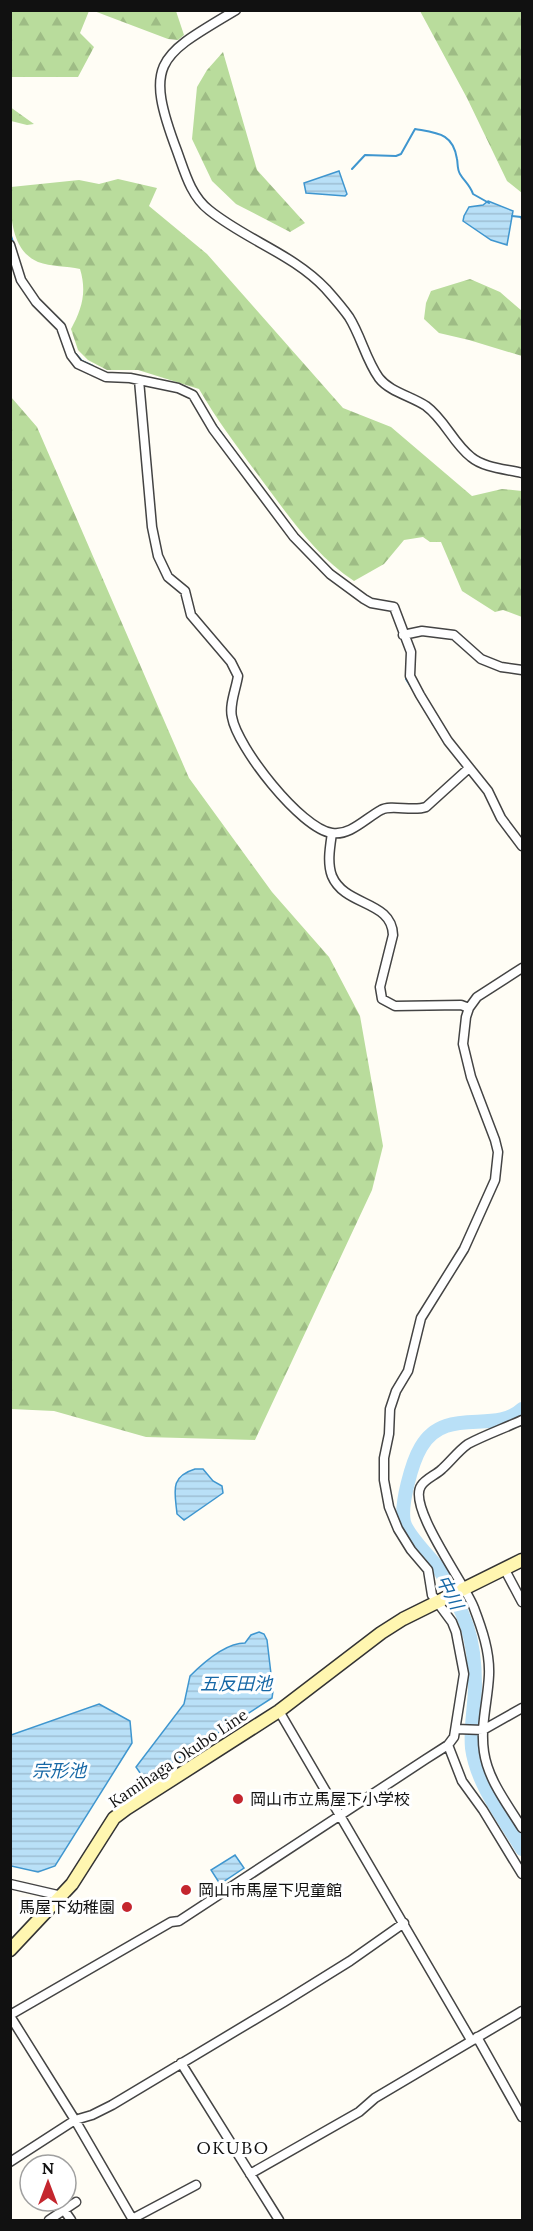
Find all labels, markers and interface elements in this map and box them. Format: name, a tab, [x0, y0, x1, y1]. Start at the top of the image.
water label: 中川	[432, 1571, 469, 1615]
water label: 五反田池	[200, 1672, 274, 1695]
street label: Kamihaga Okubo Line	[105, 1704, 251, 1812]
water label: 宗形池	[32, 1759, 88, 1782]
place label: 岡山市立馬屋下小学校	[250, 1789, 410, 1809]
marker: 岡山市立馬屋下小学校	[231, 1792, 245, 1806]
place label: 岡山市馬屋下児童館	[198, 1880, 342, 1900]
marker: 岡山市馬屋下児童館	[179, 1883, 193, 1897]
place label: 馬屋下幼稚園	[19, 1897, 115, 1917]
marker: 馬屋下幼稚園	[120, 1900, 134, 1914]
district label: OKUBO	[197, 2136, 269, 2159]
north arrow	[18, 2153, 78, 2213]
text: N	[42, 2158, 54, 2178]

